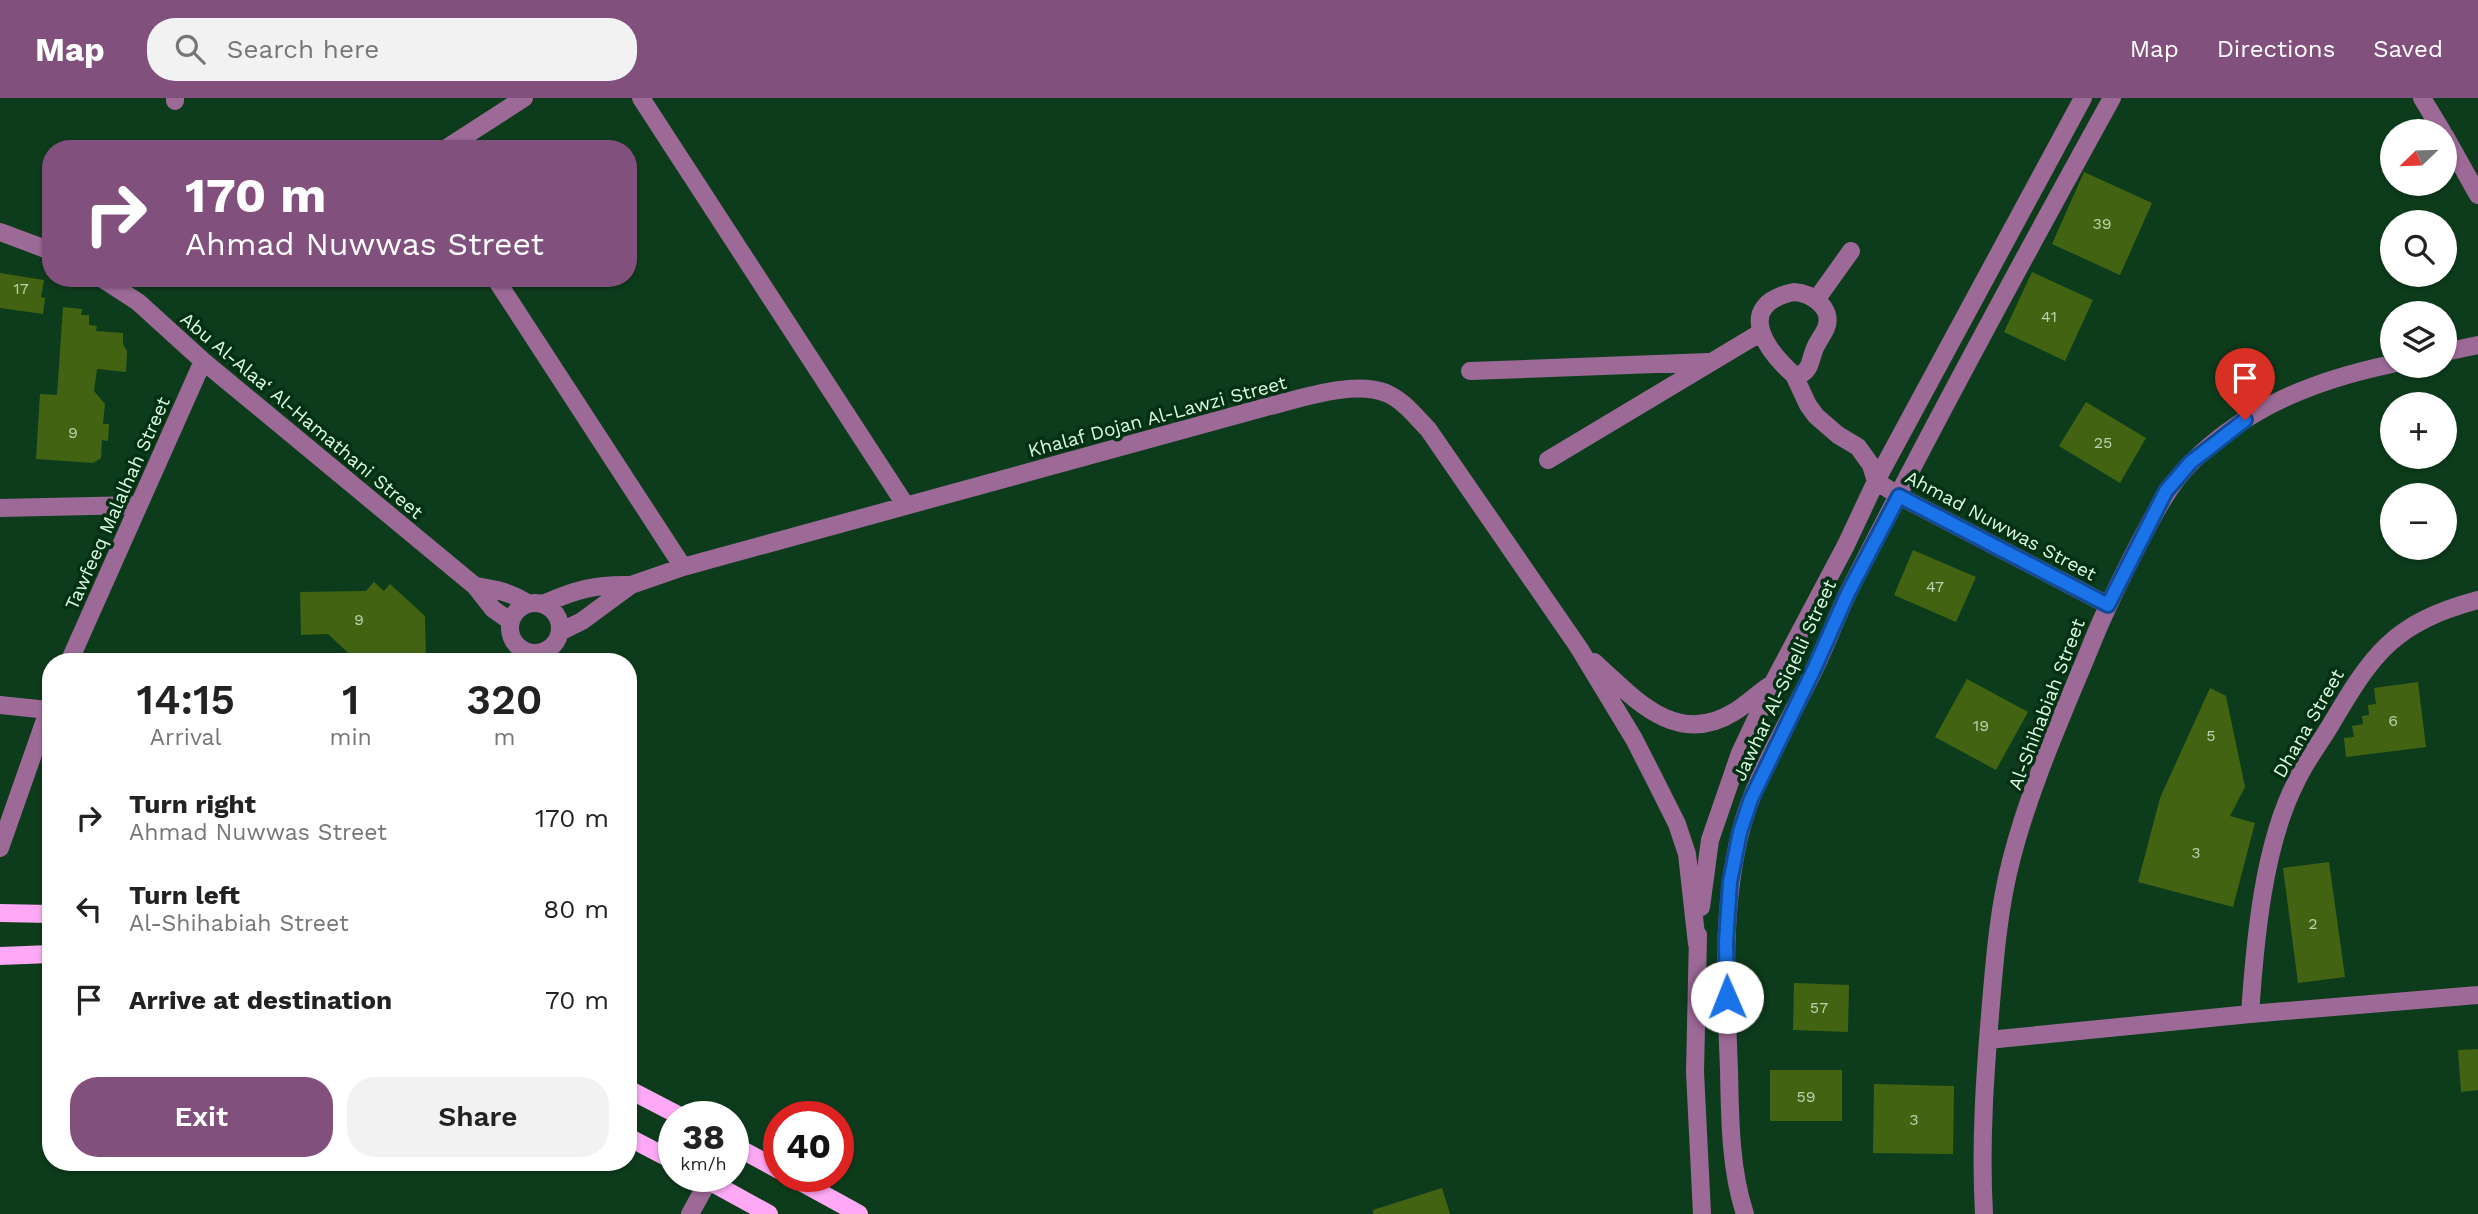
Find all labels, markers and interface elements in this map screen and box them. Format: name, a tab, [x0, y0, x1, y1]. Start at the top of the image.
search box	[147, 18, 637, 81]
text: Map	[35, 30, 105, 69]
icon: search	[171, 30, 209, 68]
text: Search here	[227, 34, 379, 64]
text: Map	[2130, 35, 2179, 63]
text: Directions	[2217, 35, 2335, 63]
text: Saved	[2373, 35, 2443, 63]
north arrow	[2380, 119, 2457, 196]
map controls	[2380, 119, 2457, 560]
text: 170 m	[185, 166, 326, 224]
icon: right	[70, 168, 161, 259]
button: search	[2380, 210, 2457, 287]
house number: 39	[2092, 214, 2112, 233]
text: Ahmad Nuwwas Street	[185, 225, 544, 263]
house number: 17	[13, 279, 29, 298]
button: layers	[2380, 301, 2457, 378]
street label: Abu Al-Alaa‘ Al-Hamathani Street	[176, 307, 428, 524]
house number: 41	[2041, 307, 2057, 326]
pin	[2215, 348, 2275, 420]
icon: arrive	[2226, 359, 2264, 397]
street label: Khalaf Dojan Al-Lawzi Street	[1025, 371, 1289, 462]
button: +	[2380, 392, 2457, 469]
street label: Tawfeeq Malalhah Street	[60, 393, 175, 613]
house number: 9	[68, 423, 78, 442]
house number: 25	[2094, 433, 2112, 452]
street label: Ahmad Nuwwas Street	[1901, 465, 2100, 586]
button: −	[2380, 483, 2457, 560]
street label: Jawhar Al-Siqelli Street	[1728, 576, 1841, 785]
house number: 47	[1926, 577, 1944, 596]
house number: 9	[354, 610, 364, 629]
street label: Al-Shihabiah Street	[2003, 615, 2090, 793]
street label: Dhana Street	[2268, 665, 2349, 782]
text: 14:15	[136, 675, 235, 724]
text: 1	[342, 675, 359, 724]
text: 320	[466, 675, 543, 724]
house number: 6	[2388, 711, 2398, 730]
house number: 19	[1973, 716, 1989, 735]
text: Arrival	[150, 724, 222, 751]
text: min	[329, 724, 372, 751]
text: m	[493, 724, 515, 751]
house number: 5	[2206, 726, 2216, 745]
text: Turn right	[129, 789, 256, 819]
icon: right	[70, 799, 108, 837]
text: 170 m	[535, 803, 609, 833]
text: Ahmad Nuwwas Street	[129, 819, 387, 846]
house number: 3	[2191, 843, 2201, 862]
text: Turn left	[129, 880, 240, 910]
icon: left	[70, 890, 108, 928]
text: 80 m	[543, 894, 609, 924]
text: Al-Shihabiah Street	[129, 910, 349, 937]
house number: 2	[2308, 914, 2318, 933]
position arrow	[1690, 960, 1764, 1034]
icon: arrive	[70, 981, 108, 1019]
text: Arrive at destination	[129, 985, 392, 1015]
text: 70 m	[545, 985, 609, 1015]
house number: 57	[1810, 998, 1828, 1017]
button: Exit	[70, 1077, 333, 1157]
button: Share	[347, 1077, 609, 1157]
house number: 59	[1796, 1087, 1816, 1106]
speed limit sign: 40	[763, 1101, 854, 1192]
house number: 3	[1909, 1110, 1919, 1129]
text: 38	[682, 1116, 725, 1158]
text: km/h	[680, 1153, 727, 1174]

